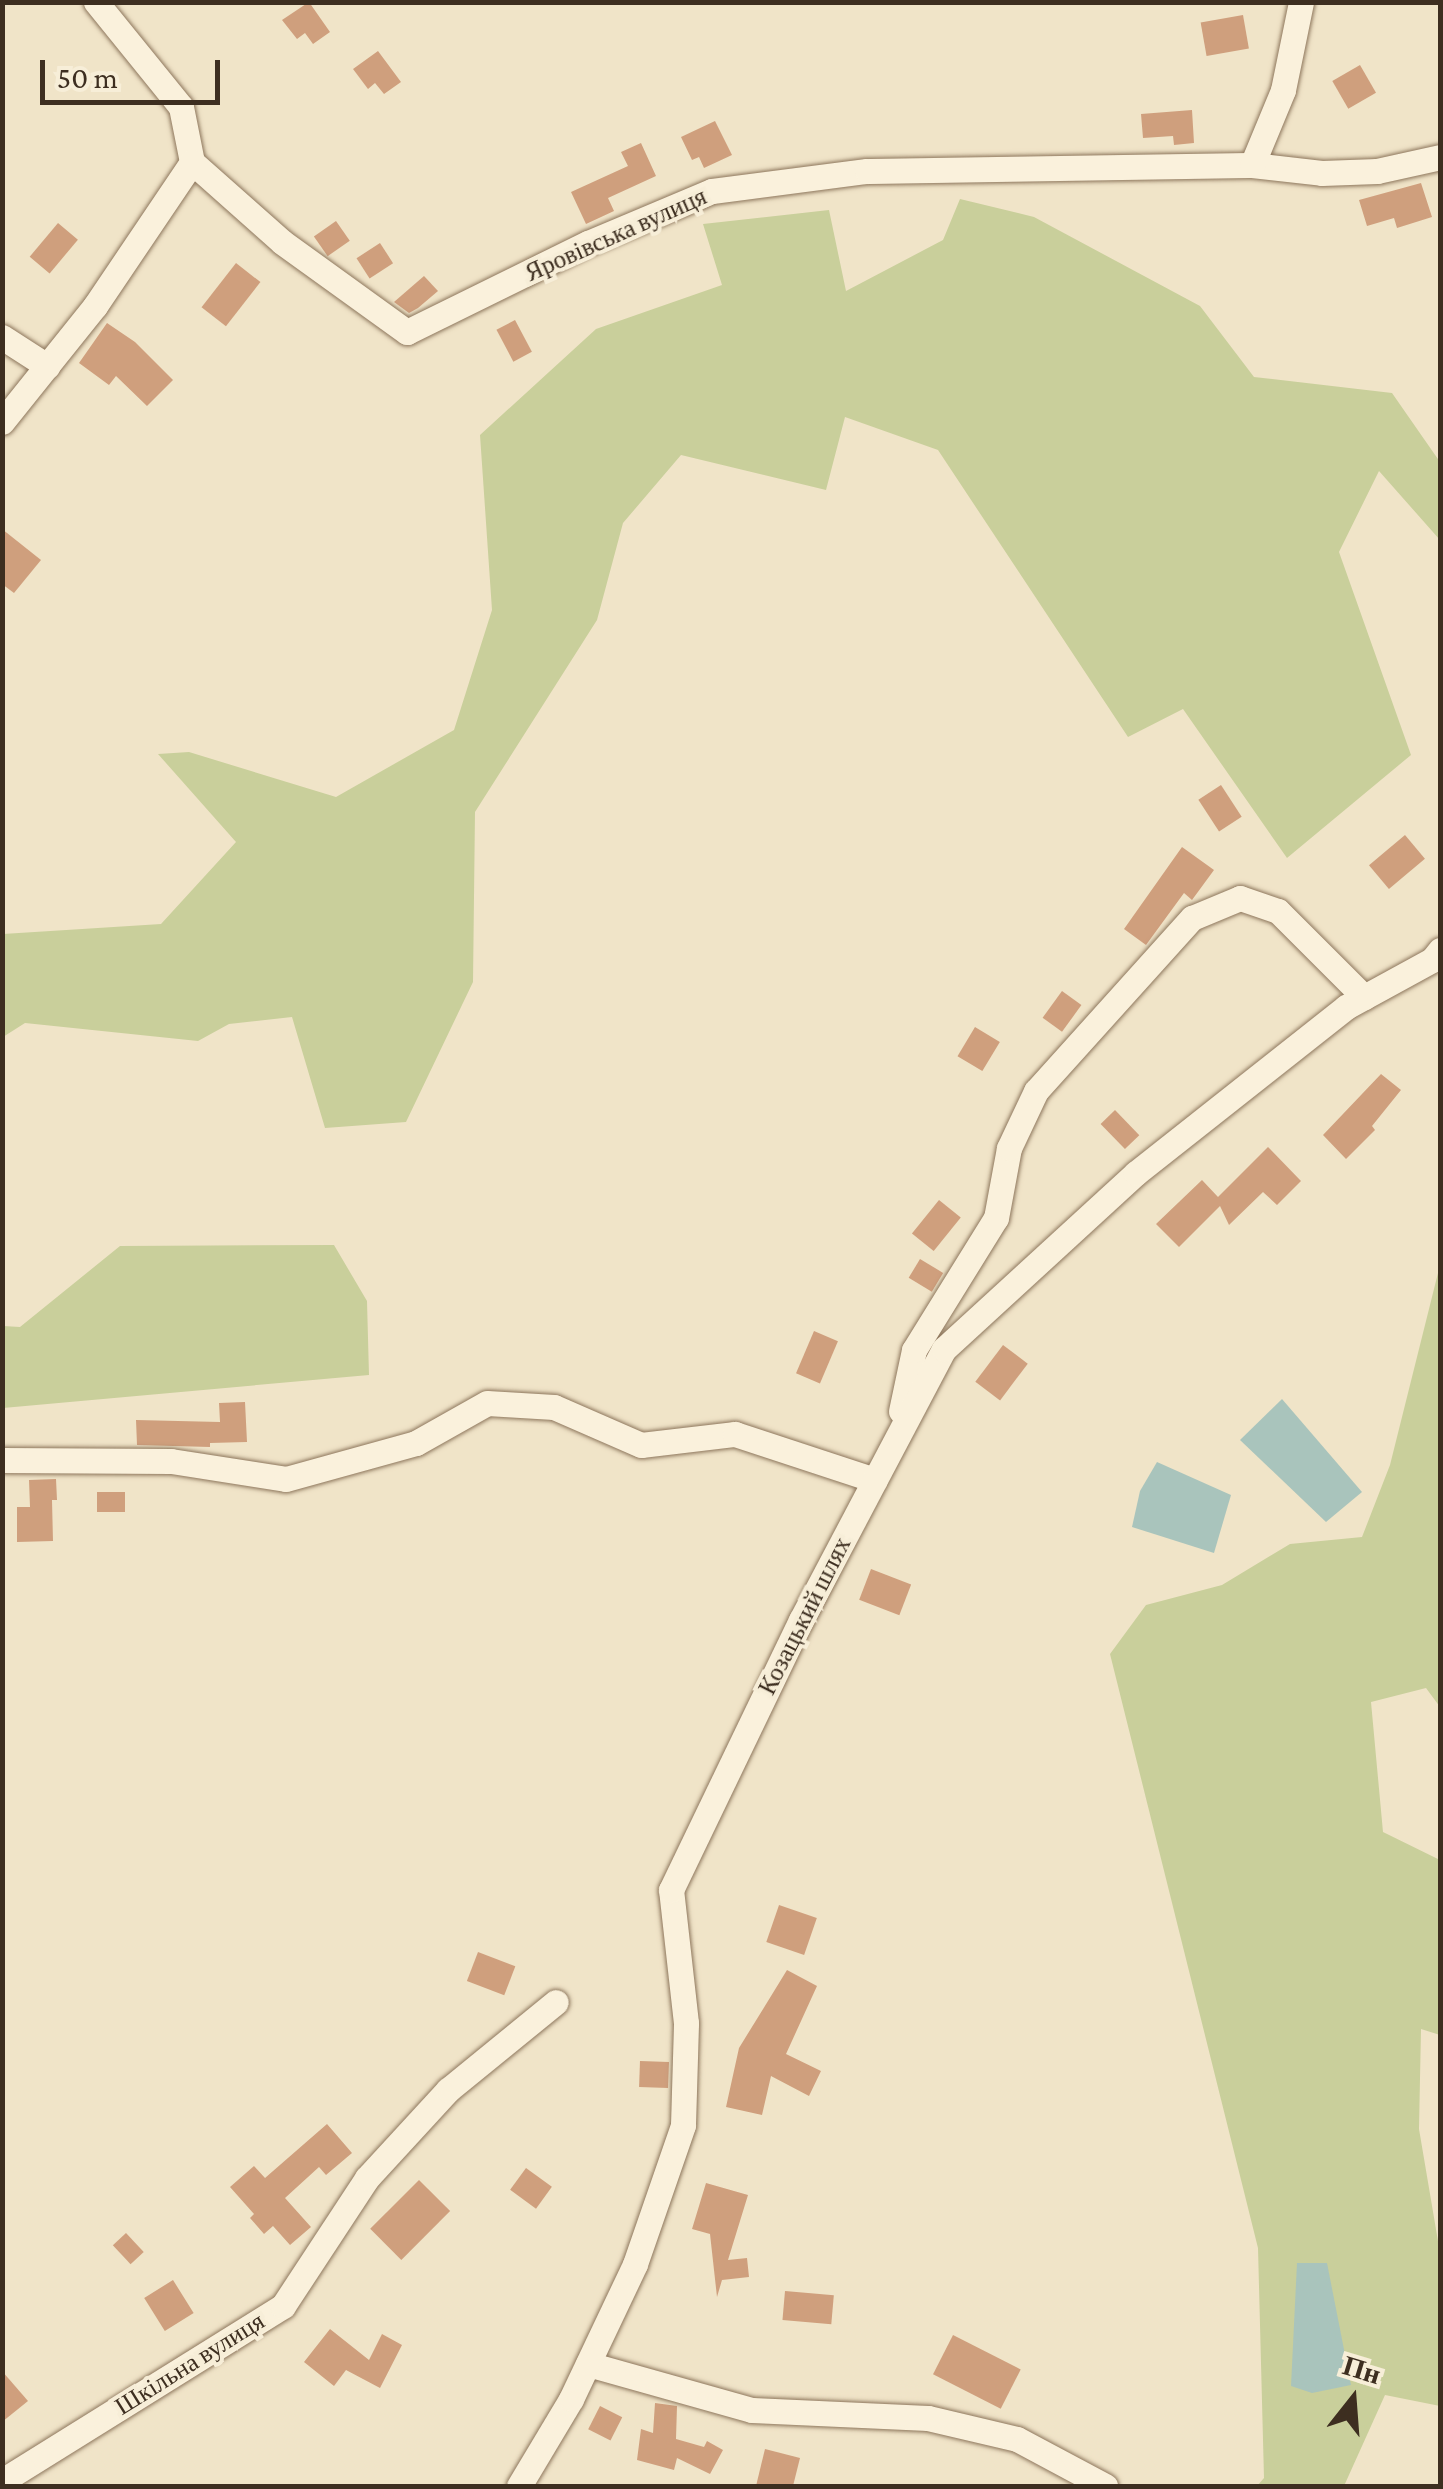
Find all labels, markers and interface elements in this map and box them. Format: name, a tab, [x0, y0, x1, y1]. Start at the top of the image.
scale bar	[45, 40, 225, 102]
text: 50 m	[57, 61, 118, 94]
street label: Яровівська вулиця	[521, 182, 711, 288]
street label: Козацький шлях	[752, 1532, 858, 1700]
street label: Шкільна вулиця	[110, 2306, 270, 2422]
north arrow	[1303, 2349, 1403, 2449]
text: Пн	[1339, 2349, 1385, 2390]

